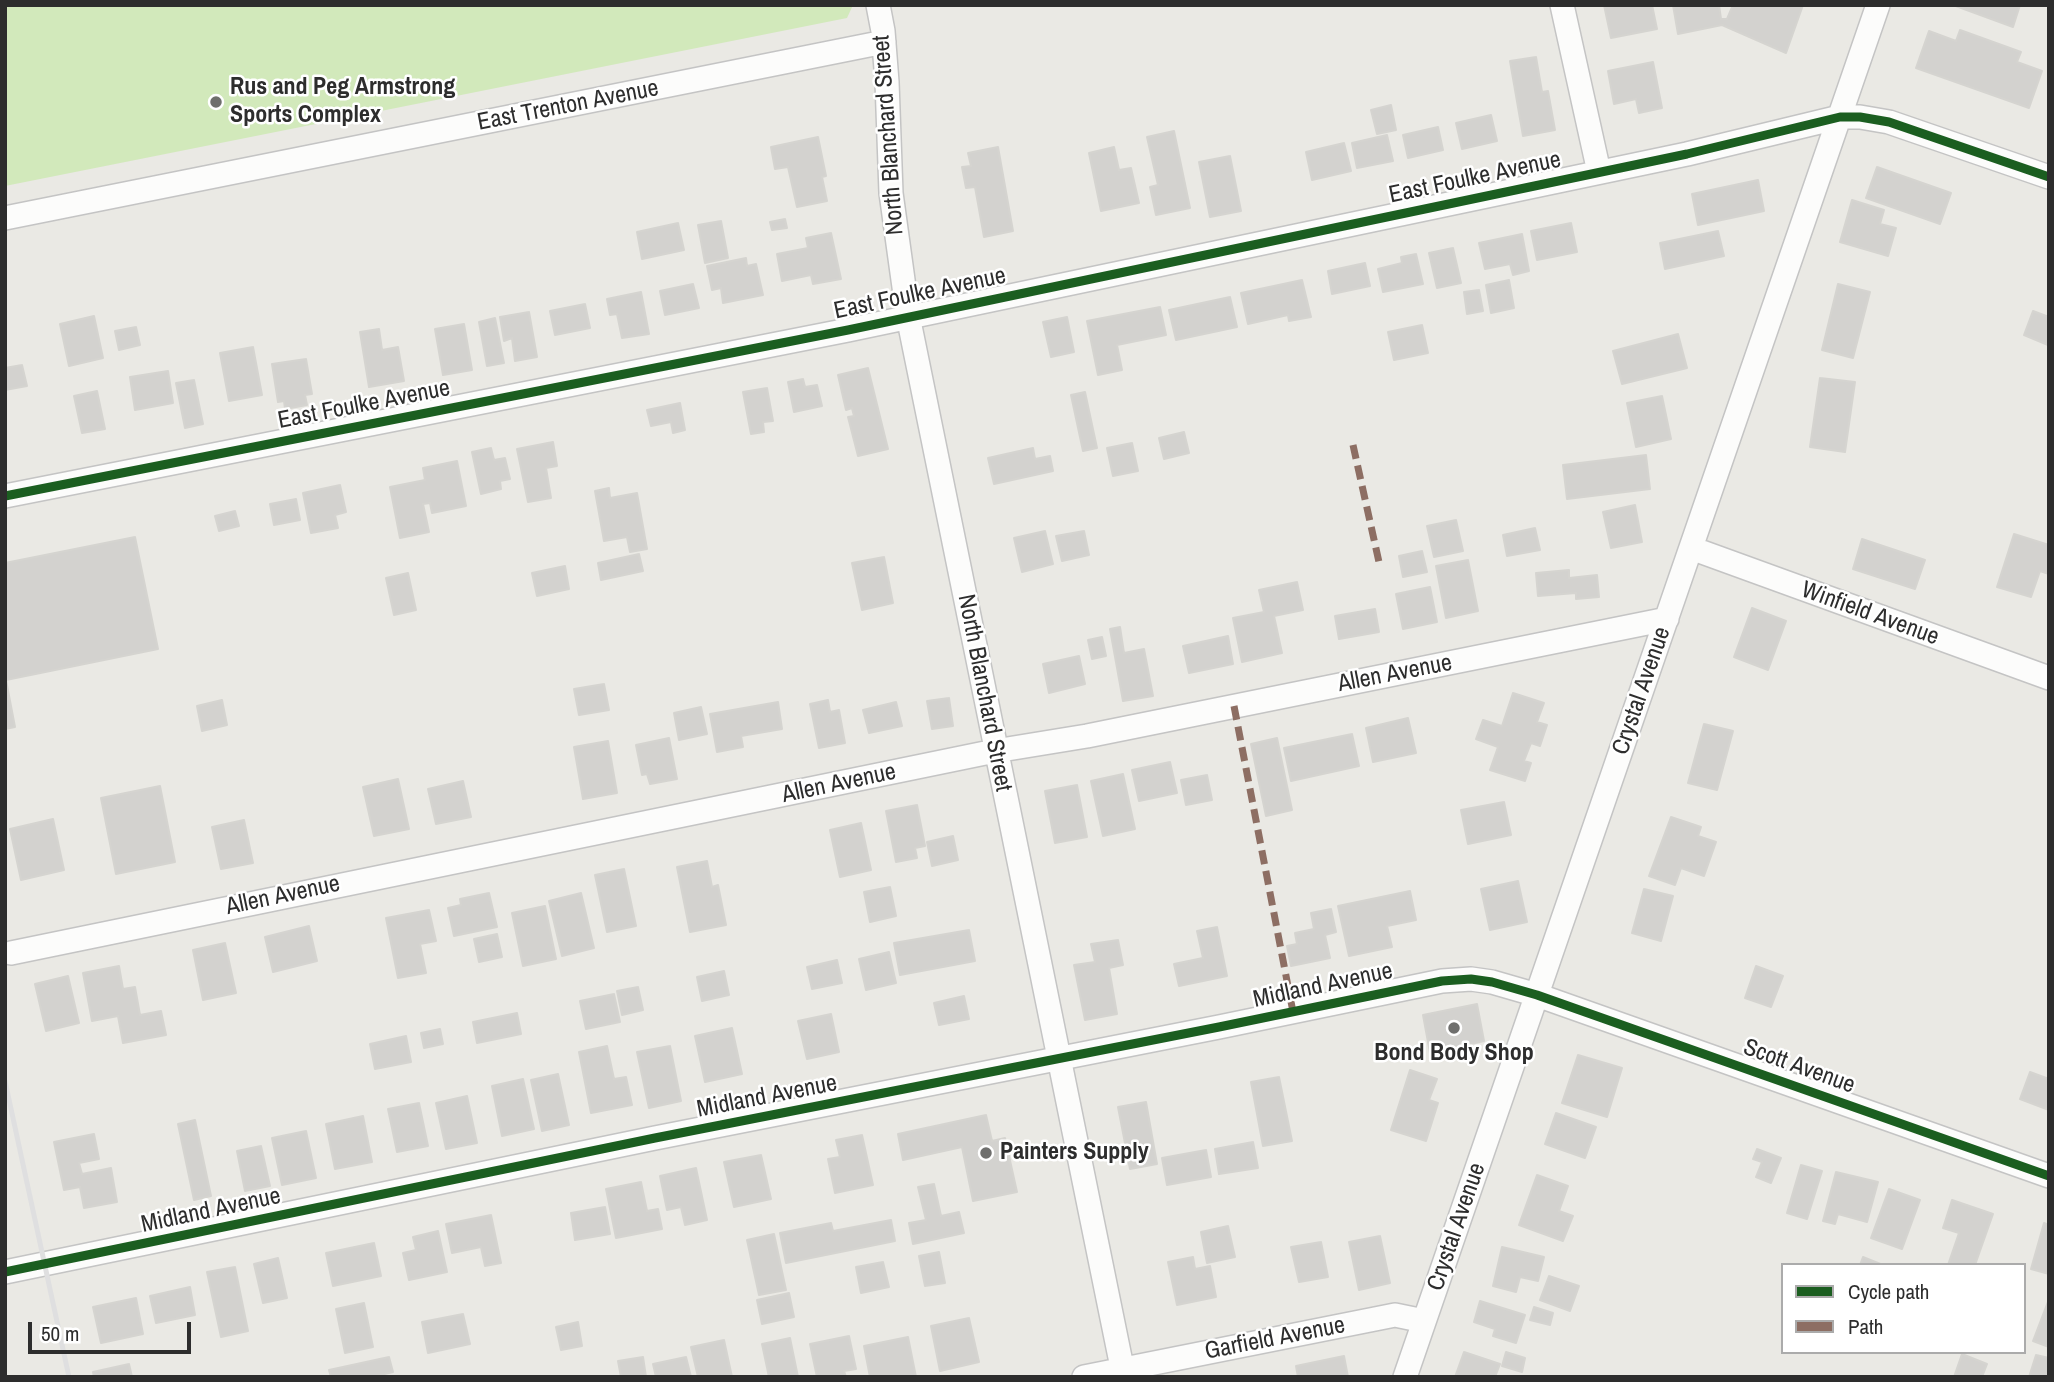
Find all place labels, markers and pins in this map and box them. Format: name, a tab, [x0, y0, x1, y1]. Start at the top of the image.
place label: Rus and Peg Armstrong Sports Complex	[230, 74, 455, 130]
marker: Rus and Peg Armstrong Sports Complex	[208, 94, 224, 110]
marker: Bond Body Shop	[1446, 1020, 1462, 1036]
place label: Bond Body Shop	[1374, 1040, 1534, 1068]
place label: Painters Supply	[1000, 1139, 1149, 1167]
marker: Painters Supply	[978, 1145, 994, 1161]

